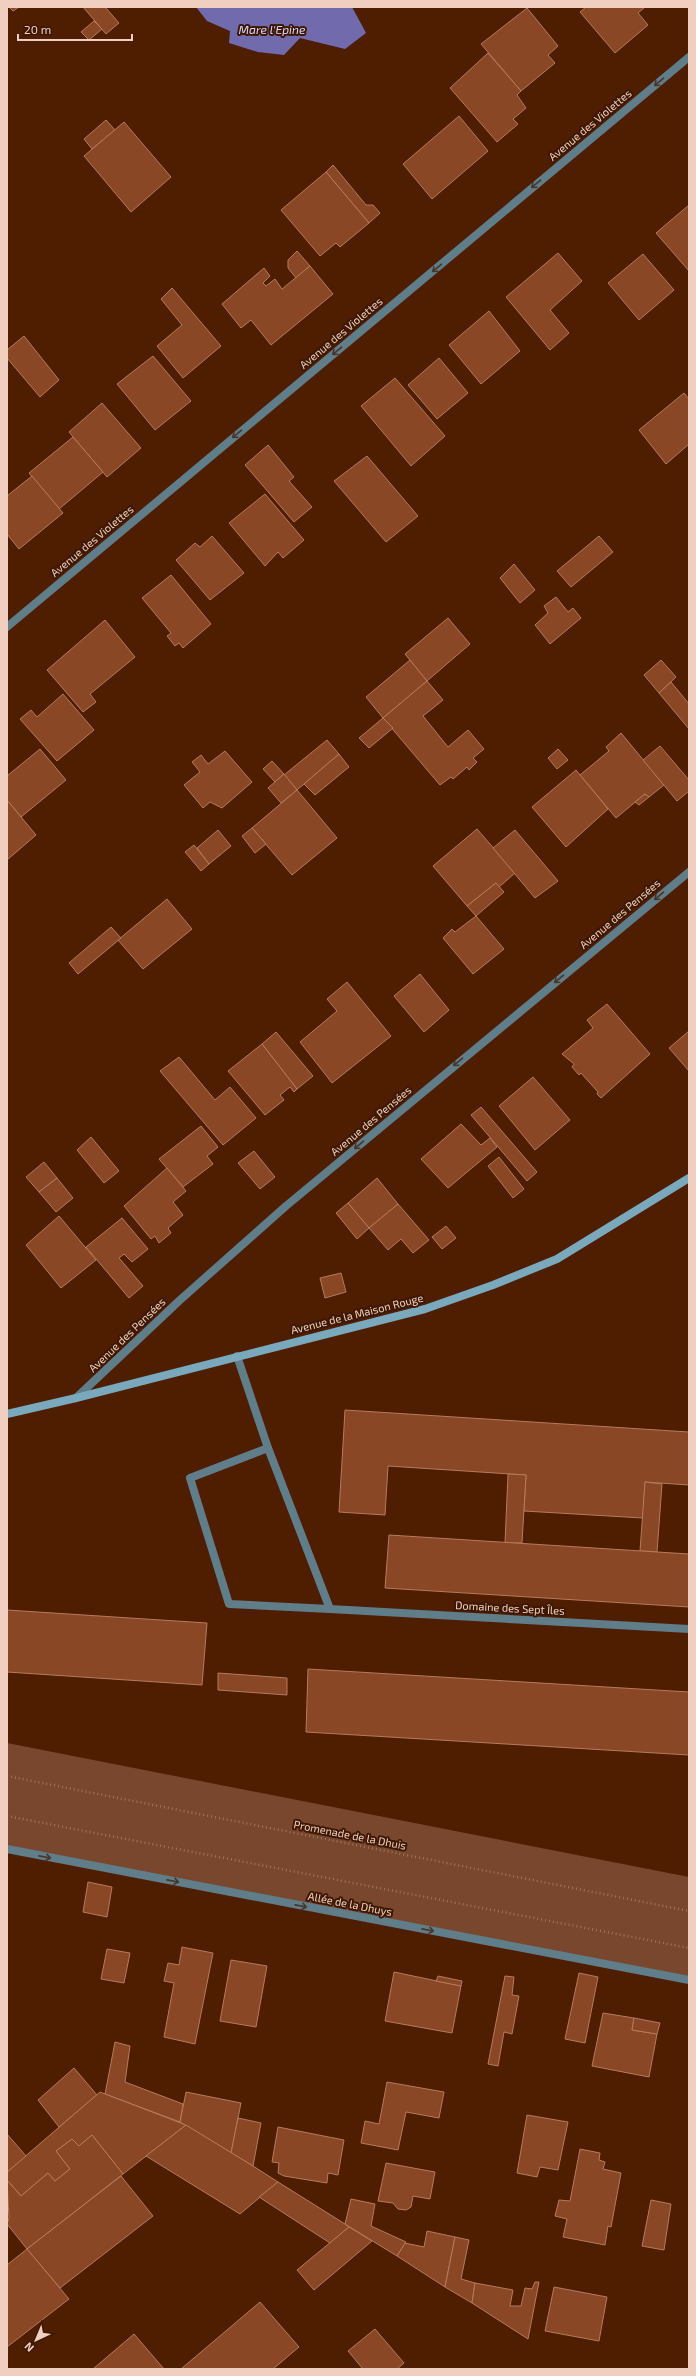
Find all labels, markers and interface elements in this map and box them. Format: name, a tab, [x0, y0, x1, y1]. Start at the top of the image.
scale bar	[18, 16, 132, 42]
text: 20 m	[24, 22, 51, 36]
water label: Mare l'Epine	[239, 22, 306, 36]
one-way arrow	[654, 77, 664, 86]
street label: Avenue des Violettes	[546, 86, 634, 163]
one-way arrow	[531, 180, 542, 189]
one-way arrow	[431, 263, 442, 272]
street label: Avenue des Violettes	[297, 294, 385, 371]
one-way arrow	[331, 346, 342, 355]
one-way arrow	[232, 430, 242, 439]
street label: Avenue des Violettes	[48, 502, 136, 579]
street label: Avenue des Pensées	[577, 876, 663, 951]
one-way arrow	[654, 892, 664, 901]
one-way arrow	[553, 975, 564, 984]
one-way arrow	[453, 1058, 464, 1067]
street label: Avenue des Pensées	[328, 1083, 414, 1158]
one-way arrow	[353, 1141, 364, 1150]
street label: Avenue de la Maison Rouge	[289, 1291, 425, 1336]
street label: Avenue des Pensées	[86, 1295, 168, 1374]
street label: Domaine des Sept Îles	[455, 1598, 566, 1617]
street label: Promenade de la Dhuis	[293, 1817, 408, 1852]
one-way arrow	[38, 1853, 51, 1861]
one-way arrow	[166, 1878, 179, 1886]
street label: Allée de la Dhuys	[307, 1889, 394, 1918]
one-way arrow	[294, 1902, 307, 1910]
one-way arrow	[421, 1926, 434, 1934]
north arrow	[16, 2320, 56, 2360]
text: N	[21, 2340, 36, 2355]

